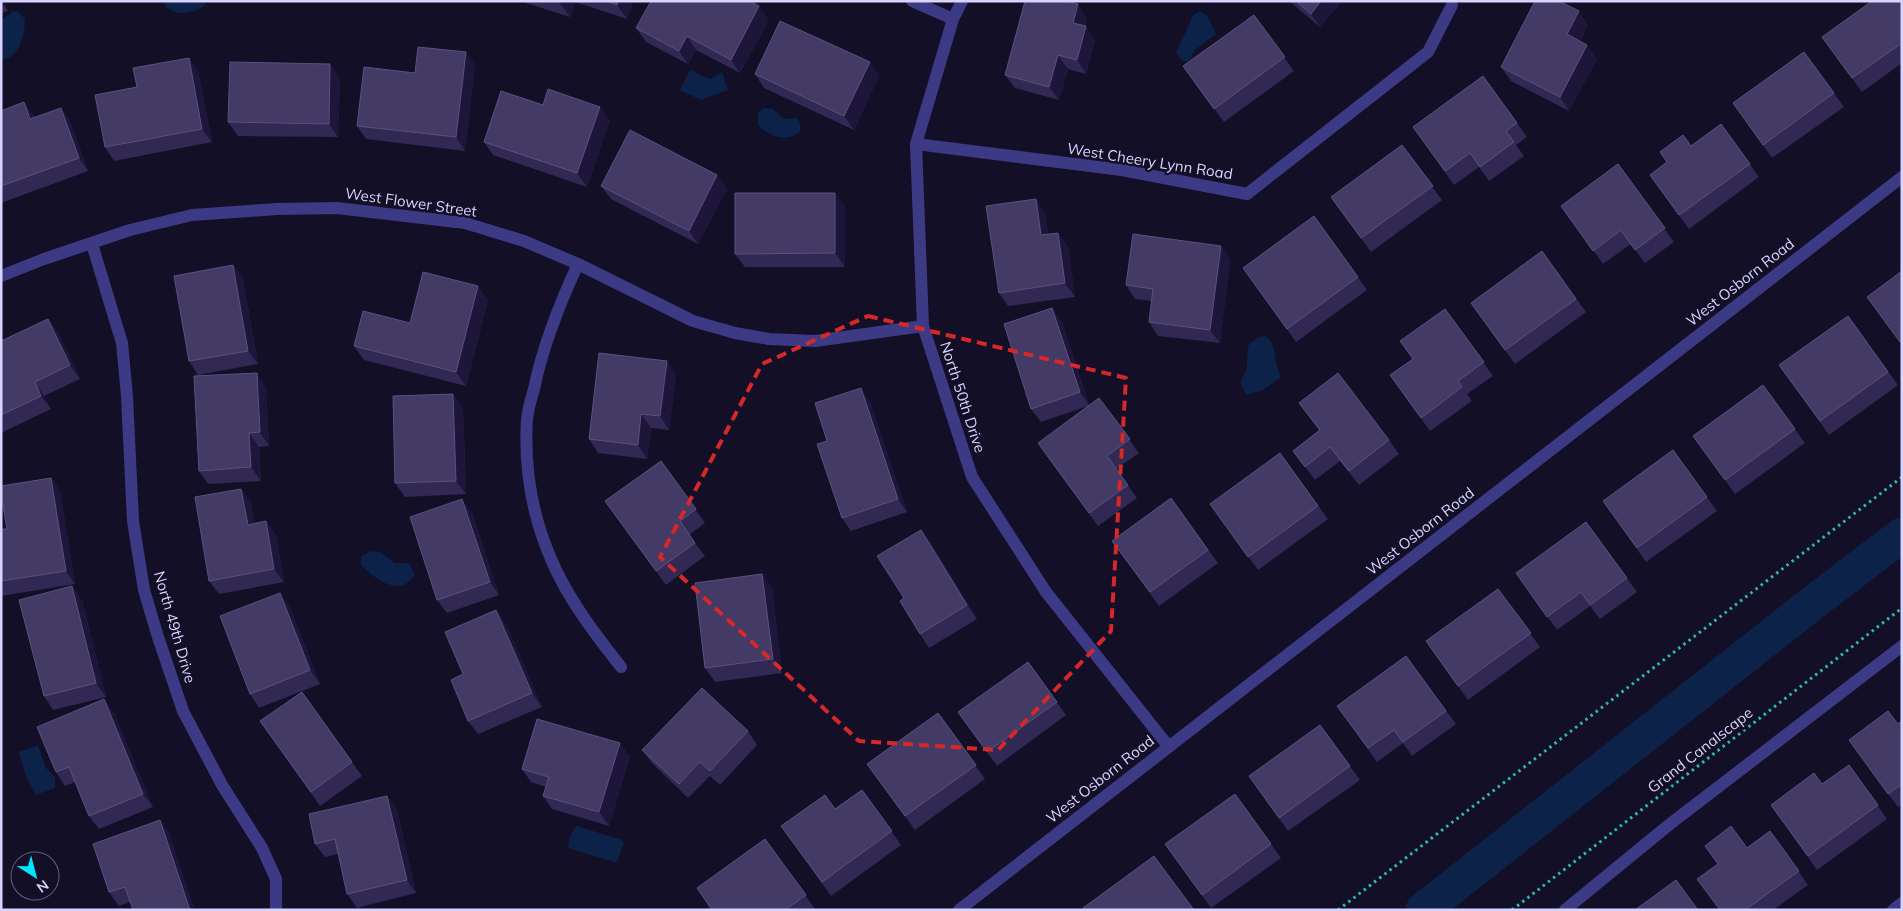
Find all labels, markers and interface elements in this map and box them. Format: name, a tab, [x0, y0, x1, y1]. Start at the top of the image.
street label: West Cheery Lynn Road	[1066, 139, 1234, 183]
street label: West Flower Street	[344, 183, 478, 221]
street label: West Osborn Road	[1682, 234, 1798, 330]
street label: North 50th Drive	[936, 339, 990, 455]
street label: West Osborn Road	[1362, 483, 1478, 579]
street label: North 49th Drive	[150, 569, 200, 685]
street label: Grand Canalscape	[1644, 703, 1756, 797]
street label: West Osborn Road	[1042, 731, 1158, 827]
north arrow	[10, 851, 60, 901]
text: N	[33, 876, 52, 897]

